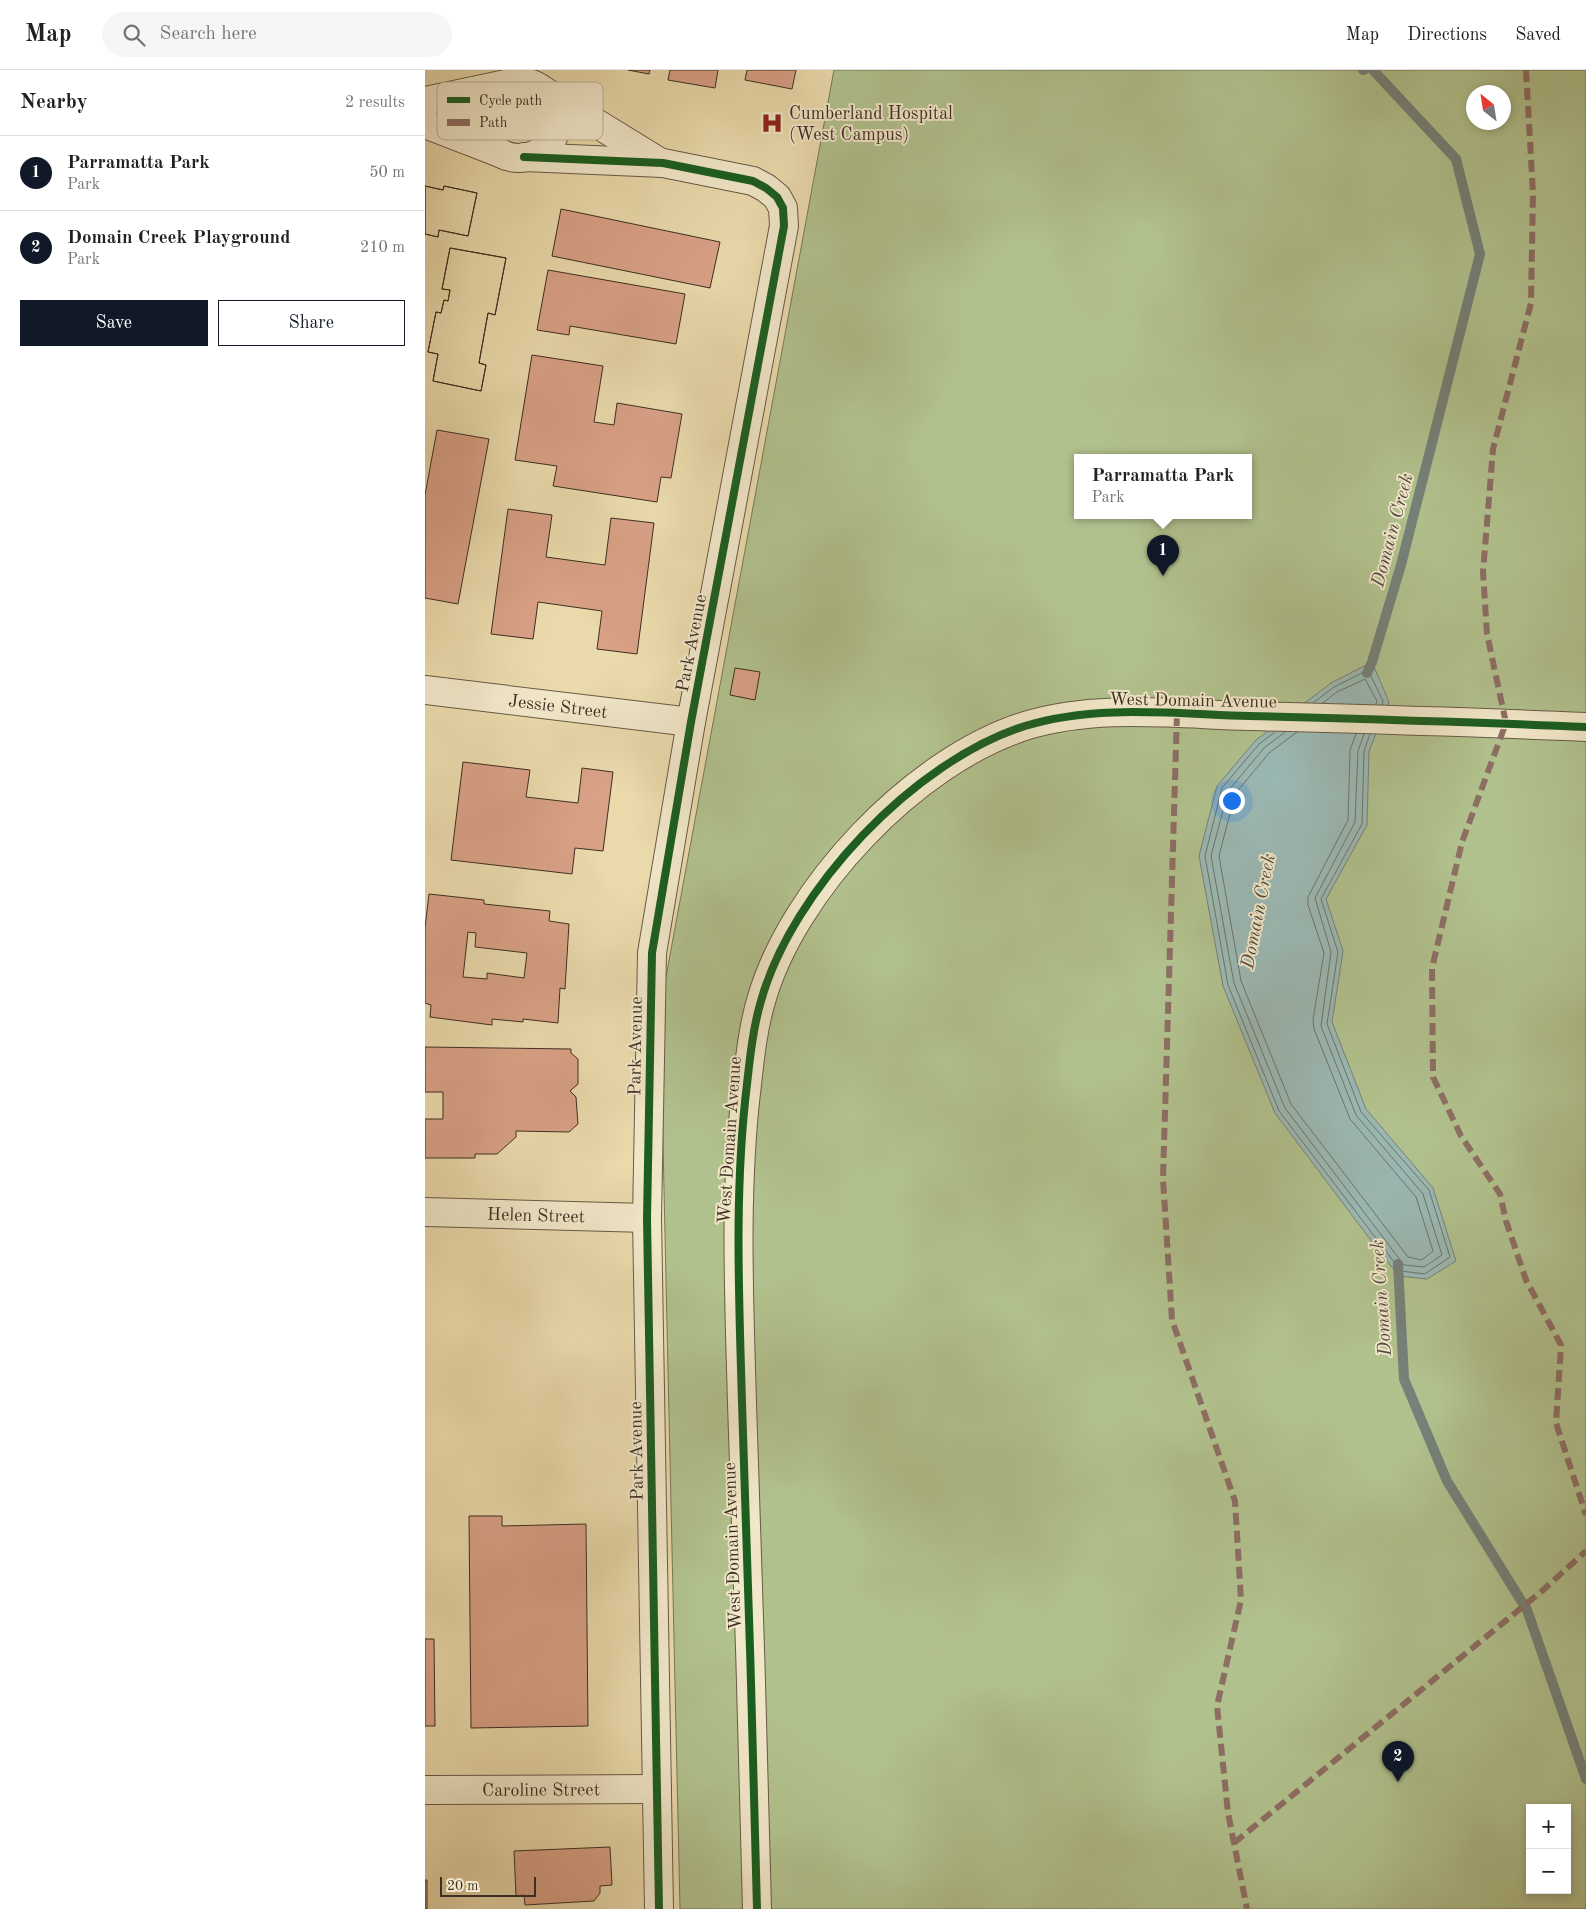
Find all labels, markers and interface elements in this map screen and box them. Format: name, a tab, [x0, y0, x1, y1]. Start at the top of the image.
search box	[102, 12, 452, 57]
icon: search	[120, 21, 148, 49]
text: Map	[25, 23, 72, 47]
text: Search here	[160, 25, 257, 44]
text: Map	[1346, 26, 1379, 44]
text: Directions	[1407, 26, 1487, 44]
text: Saved	[1515, 26, 1561, 44]
legend	[437, 82, 603, 140]
north arrow	[1466, 85, 1511, 130]
text: Nearby	[20, 92, 88, 113]
text: Cycle path	[479, 94, 542, 108]
text: 2 results	[345, 95, 405, 111]
place label: Cumberland Hospital (West Campus)	[789, 105, 953, 144]
hospital icon: Cumberland Hospital (West Campus)	[759, 110, 785, 136]
text: Path	[479, 116, 508, 130]
text: Parramatta Park	[67, 154, 210, 173]
text: 1	[31, 165, 41, 181]
text: 50 m	[369, 165, 405, 181]
text: Park	[67, 177, 100, 193]
text: Domain Creek Playground	[67, 229, 290, 248]
text: 2	[31, 240, 41, 256]
text: 210 m	[360, 240, 405, 256]
text: Park	[67, 252, 100, 268]
button: Save	[20, 300, 208, 346]
button: Share	[218, 300, 405, 346]
popup	[1074, 454, 1252, 519]
text: Parramatta Park	[1092, 467, 1235, 486]
water label: Domain Creek	[1369, 472, 1418, 591]
text: Park	[1092, 490, 1124, 506]
pin: 1	[1147, 535, 1179, 576]
street label: Park Avenue	[674, 593, 710, 694]
street label: West Domain Avenue	[1109, 691, 1277, 711]
street label: Jessie Street	[507, 692, 608, 722]
your location	[1219, 788, 1245, 814]
water label: Domain Creek	[1239, 852, 1280, 972]
street label: Park Avenue	[626, 996, 646, 1096]
street label: West Domain Avenue	[715, 1056, 745, 1224]
street label: Helen Street	[487, 1206, 585, 1226]
water label: Domain Creek	[1369, 1239, 1396, 1358]
street label: Park Avenue	[627, 1401, 647, 1501]
street label: West Domain Avenue	[721, 1462, 745, 1630]
pin: 2	[1382, 1741, 1414, 1782]
street label: Caroline Street	[482, 1781, 600, 1800]
map controls	[1526, 1804, 1571, 1894]
button: +	[1526, 1804, 1571, 1849]
button: −	[1526, 1849, 1571, 1894]
scale bar	[440, 1874, 536, 1897]
text: 20 m	[447, 1879, 478, 1893]

